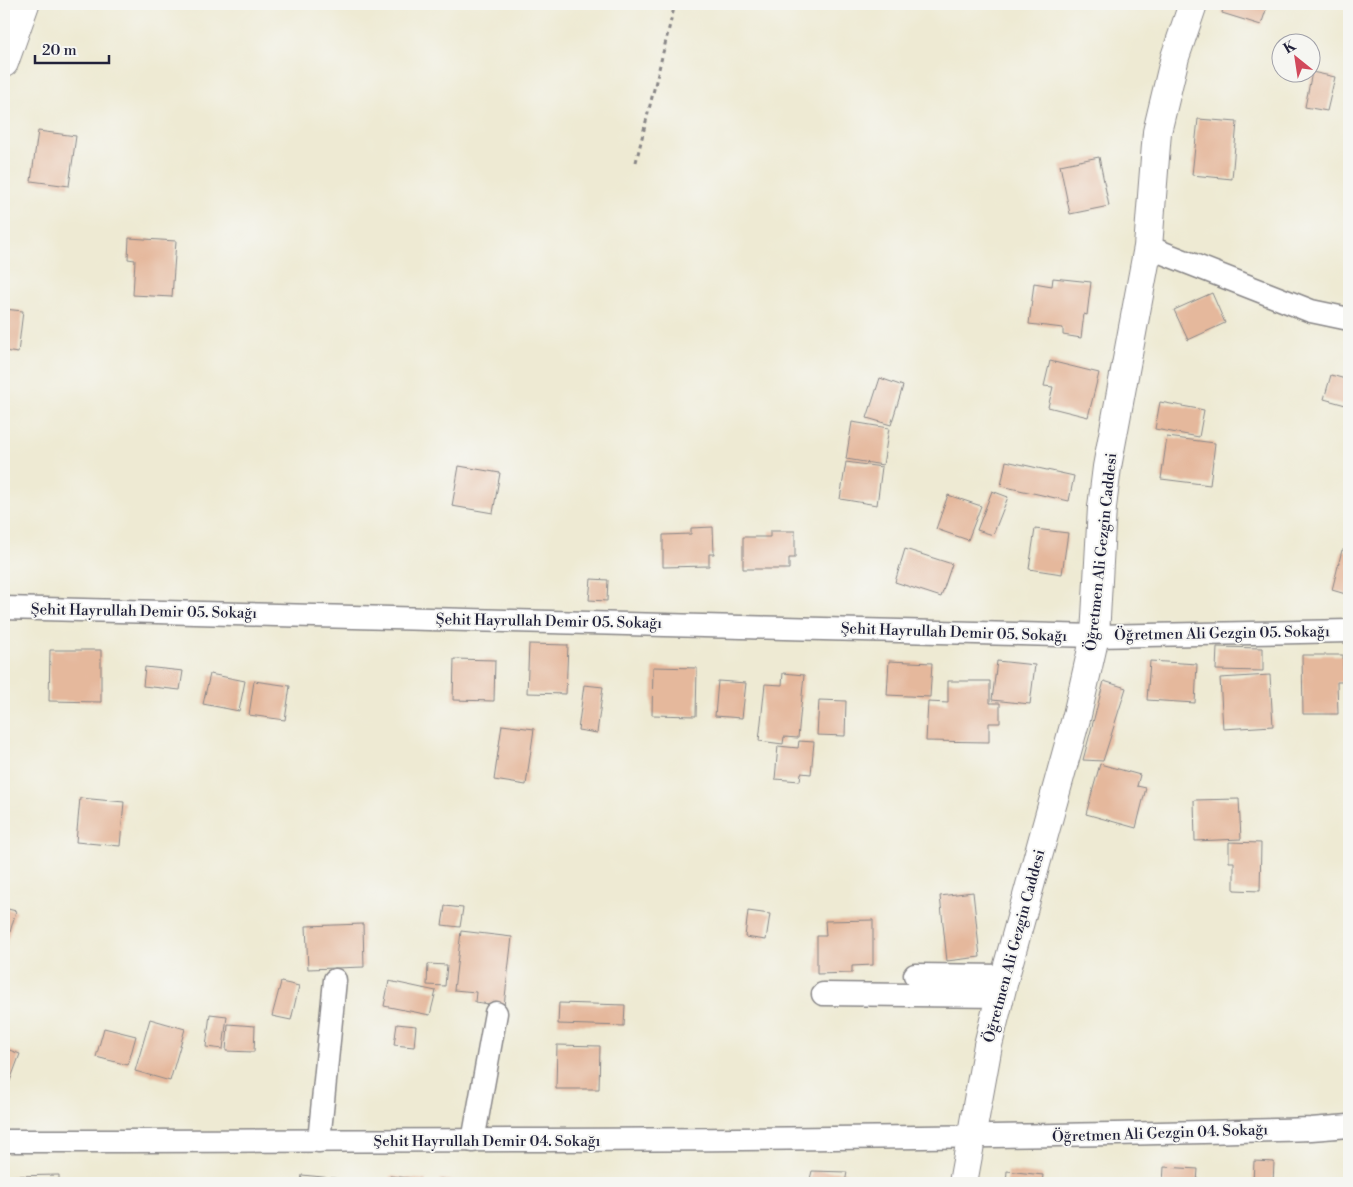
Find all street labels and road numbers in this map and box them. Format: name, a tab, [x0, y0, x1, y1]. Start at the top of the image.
street label: Öğretmen Ali Gezgin Caddesi	[1081, 452, 1121, 652]
street label: Şehit Hayrullah Demir 05. Sokağı	[31, 600, 257, 623]
street label: Şehit Hayrullah Demir 05. Sokağı	[436, 610, 662, 633]
street label: Şehit Hayrullah Demir 05. Sokağı	[841, 619, 1067, 646]
street label: Öğretmen Ali Gezgin 05. Sokağı	[1114, 621, 1330, 645]
street label: Öğretmen Ali Gezgin Caddesi	[979, 847, 1049, 1045]
street label: Öğretmen Ali Gezgin 04. Sokağı	[1052, 1119, 1268, 1147]
street label: Şehit Hayrullah Demir 04. Sokağı	[374, 1132, 601, 1151]

